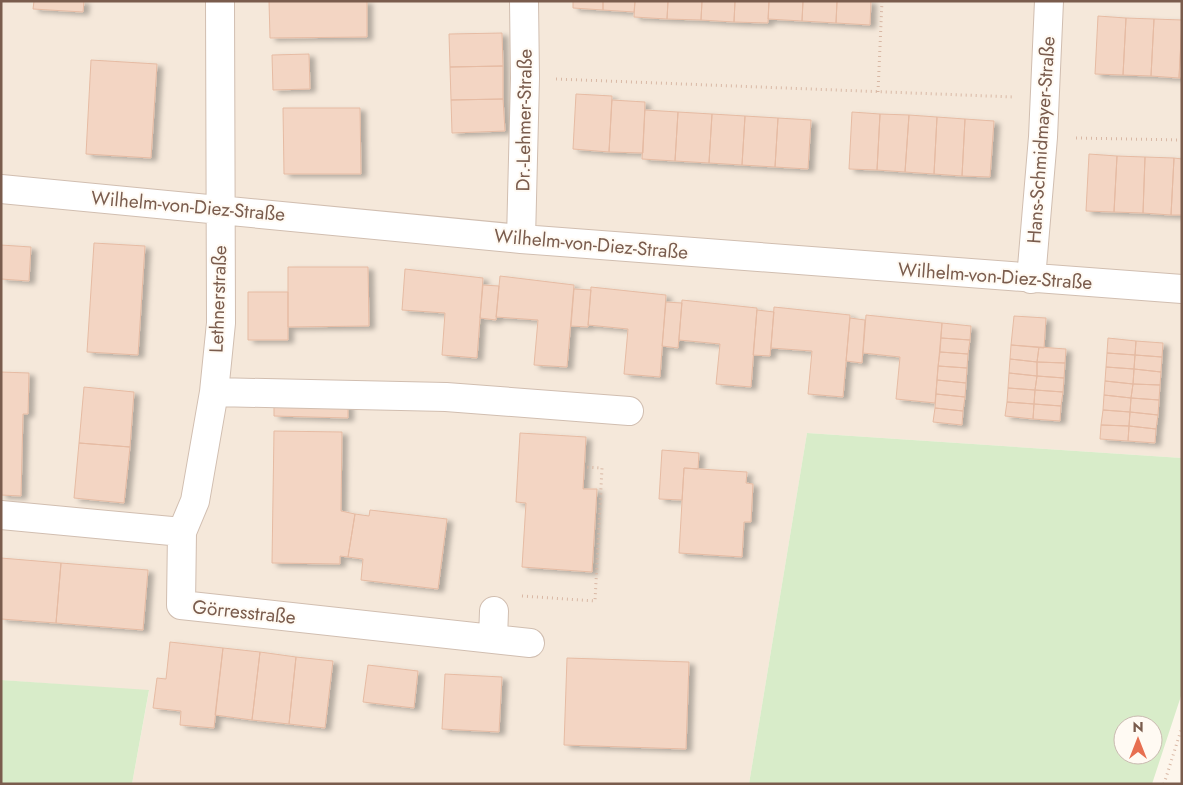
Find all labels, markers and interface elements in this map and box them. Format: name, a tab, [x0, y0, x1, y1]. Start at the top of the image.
street label: Hans-Schmidmayer-Straße	[1020, 35, 1062, 245]
street label: Dr.-Lehmer-Straße	[509, 48, 539, 192]
street label: Wilhelm-von-Diez-Straße	[90, 184, 286, 228]
street label: Wilhelm-von-Diez-Straße	[493, 222, 689, 266]
street label: Lethnerstraße	[203, 245, 233, 353]
street label: Wilhelm-von-Diez-Straße	[897, 256, 1093, 296]
street label: Görresstraße	[191, 593, 297, 631]
north arrow	[1113, 715, 1163, 765]
text: N	[1132, 717, 1144, 737]

